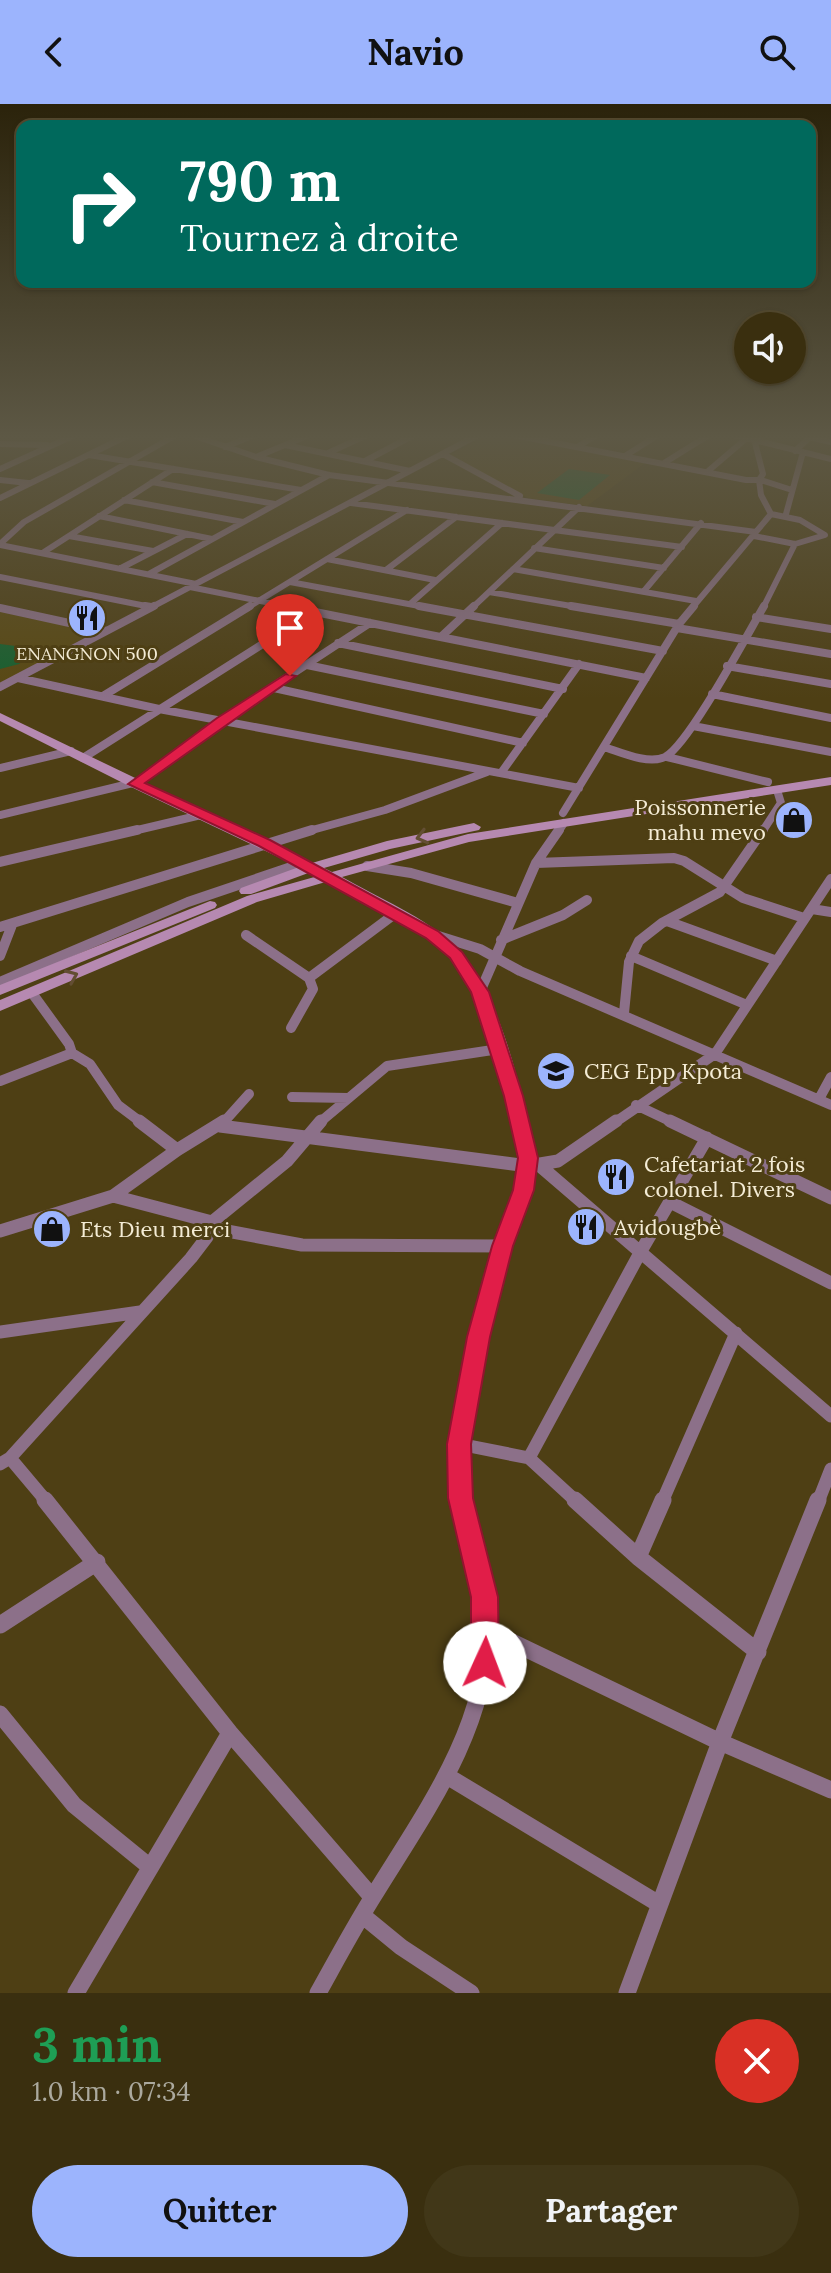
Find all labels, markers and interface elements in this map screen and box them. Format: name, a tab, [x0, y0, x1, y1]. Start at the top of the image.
text: Navio	[367, 29, 464, 75]
icon: back	[32, 30, 76, 74]
icon: search	[755, 30, 799, 74]
text: 790 m	[180, 145, 340, 216]
icon: right	[48, 152, 152, 256]
text: Tournez à droite	[180, 215, 459, 261]
map controls	[734, 312, 806, 384]
button: sound	[734, 312, 806, 384]
pin	[256, 594, 324, 676]
restaurant icon: ENANGNON 500	[66, 597, 108, 639]
icon: arrive	[268, 606, 312, 650]
place label: ENANGNON 500	[16, 642, 158, 665]
place label: Poissonnerie mahu mevo	[634, 793, 766, 846]
shop icon: Poissonnerie mahu mevo	[773, 799, 815, 841]
one-way arrow	[416, 828, 430, 845]
one-way arrow	[64, 969, 78, 985]
school or university icon: CEG Epp Kpota	[535, 1050, 577, 1092]
place label: CEG Epp Kpota	[584, 1057, 742, 1085]
place label: Cafetariat 2 fois colonel. Divers	[644, 1150, 805, 1203]
restaurant icon: Cafetariat 2 fois colonel. Divers	[595, 1156, 637, 1198]
restaurant icon: Avidougbè	[565, 1206, 607, 1248]
shop icon: Ets Dieu merci	[31, 1208, 73, 1250]
place label: Avidougbè	[613, 1213, 721, 1241]
place label: Ets Dieu merci	[80, 1215, 230, 1243]
position arrow	[443, 1621, 527, 1705]
text: 3 min	[32, 2014, 162, 2075]
button: close	[715, 2019, 799, 2103]
text: 1.0 km · 07:34	[32, 2075, 190, 2108]
button: Quitter	[32, 2165, 408, 2257]
button: Partager	[424, 2165, 799, 2257]

